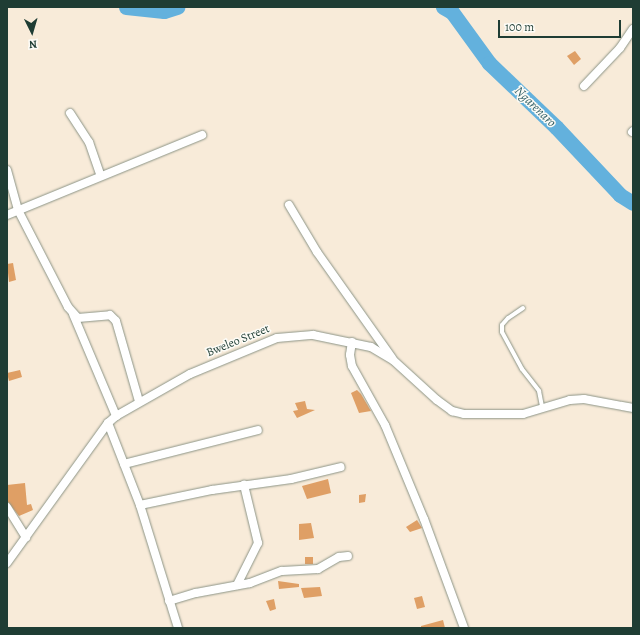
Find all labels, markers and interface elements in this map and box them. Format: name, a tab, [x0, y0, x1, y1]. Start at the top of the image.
north arrow	[12, 12, 52, 52]
scale bar	[500, 12, 623, 38]
text: 100 m	[505, 19, 534, 35]
text: N	[28, 37, 38, 52]
water label: Ngarenaro	[511, 83, 559, 131]
street label: Bweleo Street	[204, 322, 272, 360]

